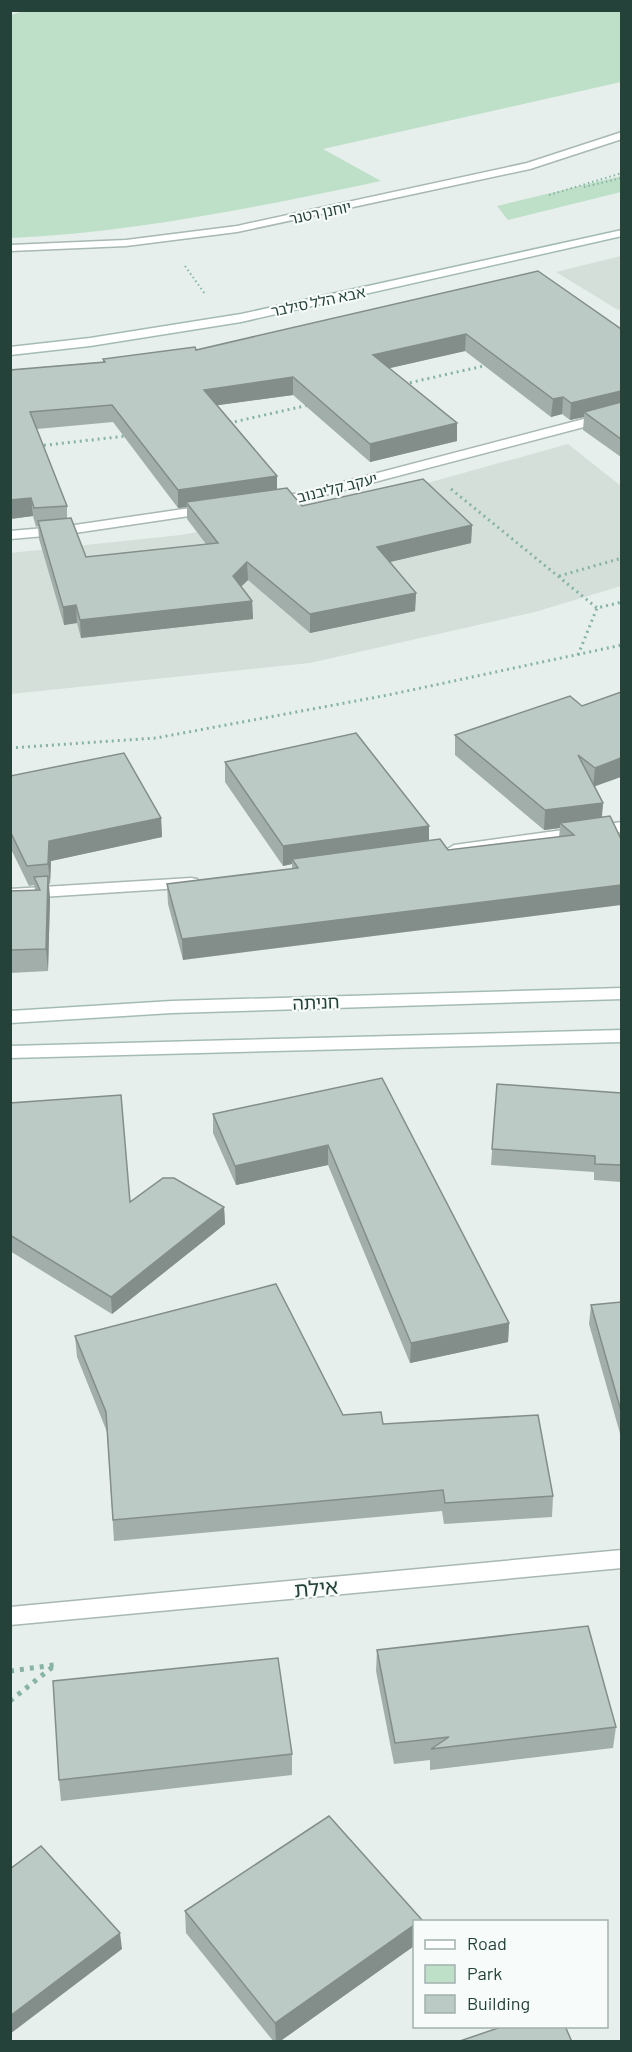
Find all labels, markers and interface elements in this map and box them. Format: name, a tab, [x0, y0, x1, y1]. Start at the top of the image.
street label: יוחנן רטנר	[287, 197, 353, 227]
street label: אבא הלל סילבר	[269, 282, 367, 320]
street label: יעקב קליבנוב	[295, 468, 379, 506]
street label: חניתה	[292, 990, 340, 1014]
street label: אילת	[293, 1573, 339, 1601]
legend	[413, 1920, 608, 2028]
text: Road	[467, 1932, 507, 1954]
text: Park	[467, 1962, 502, 1984]
text: Building	[467, 1992, 530, 2014]

